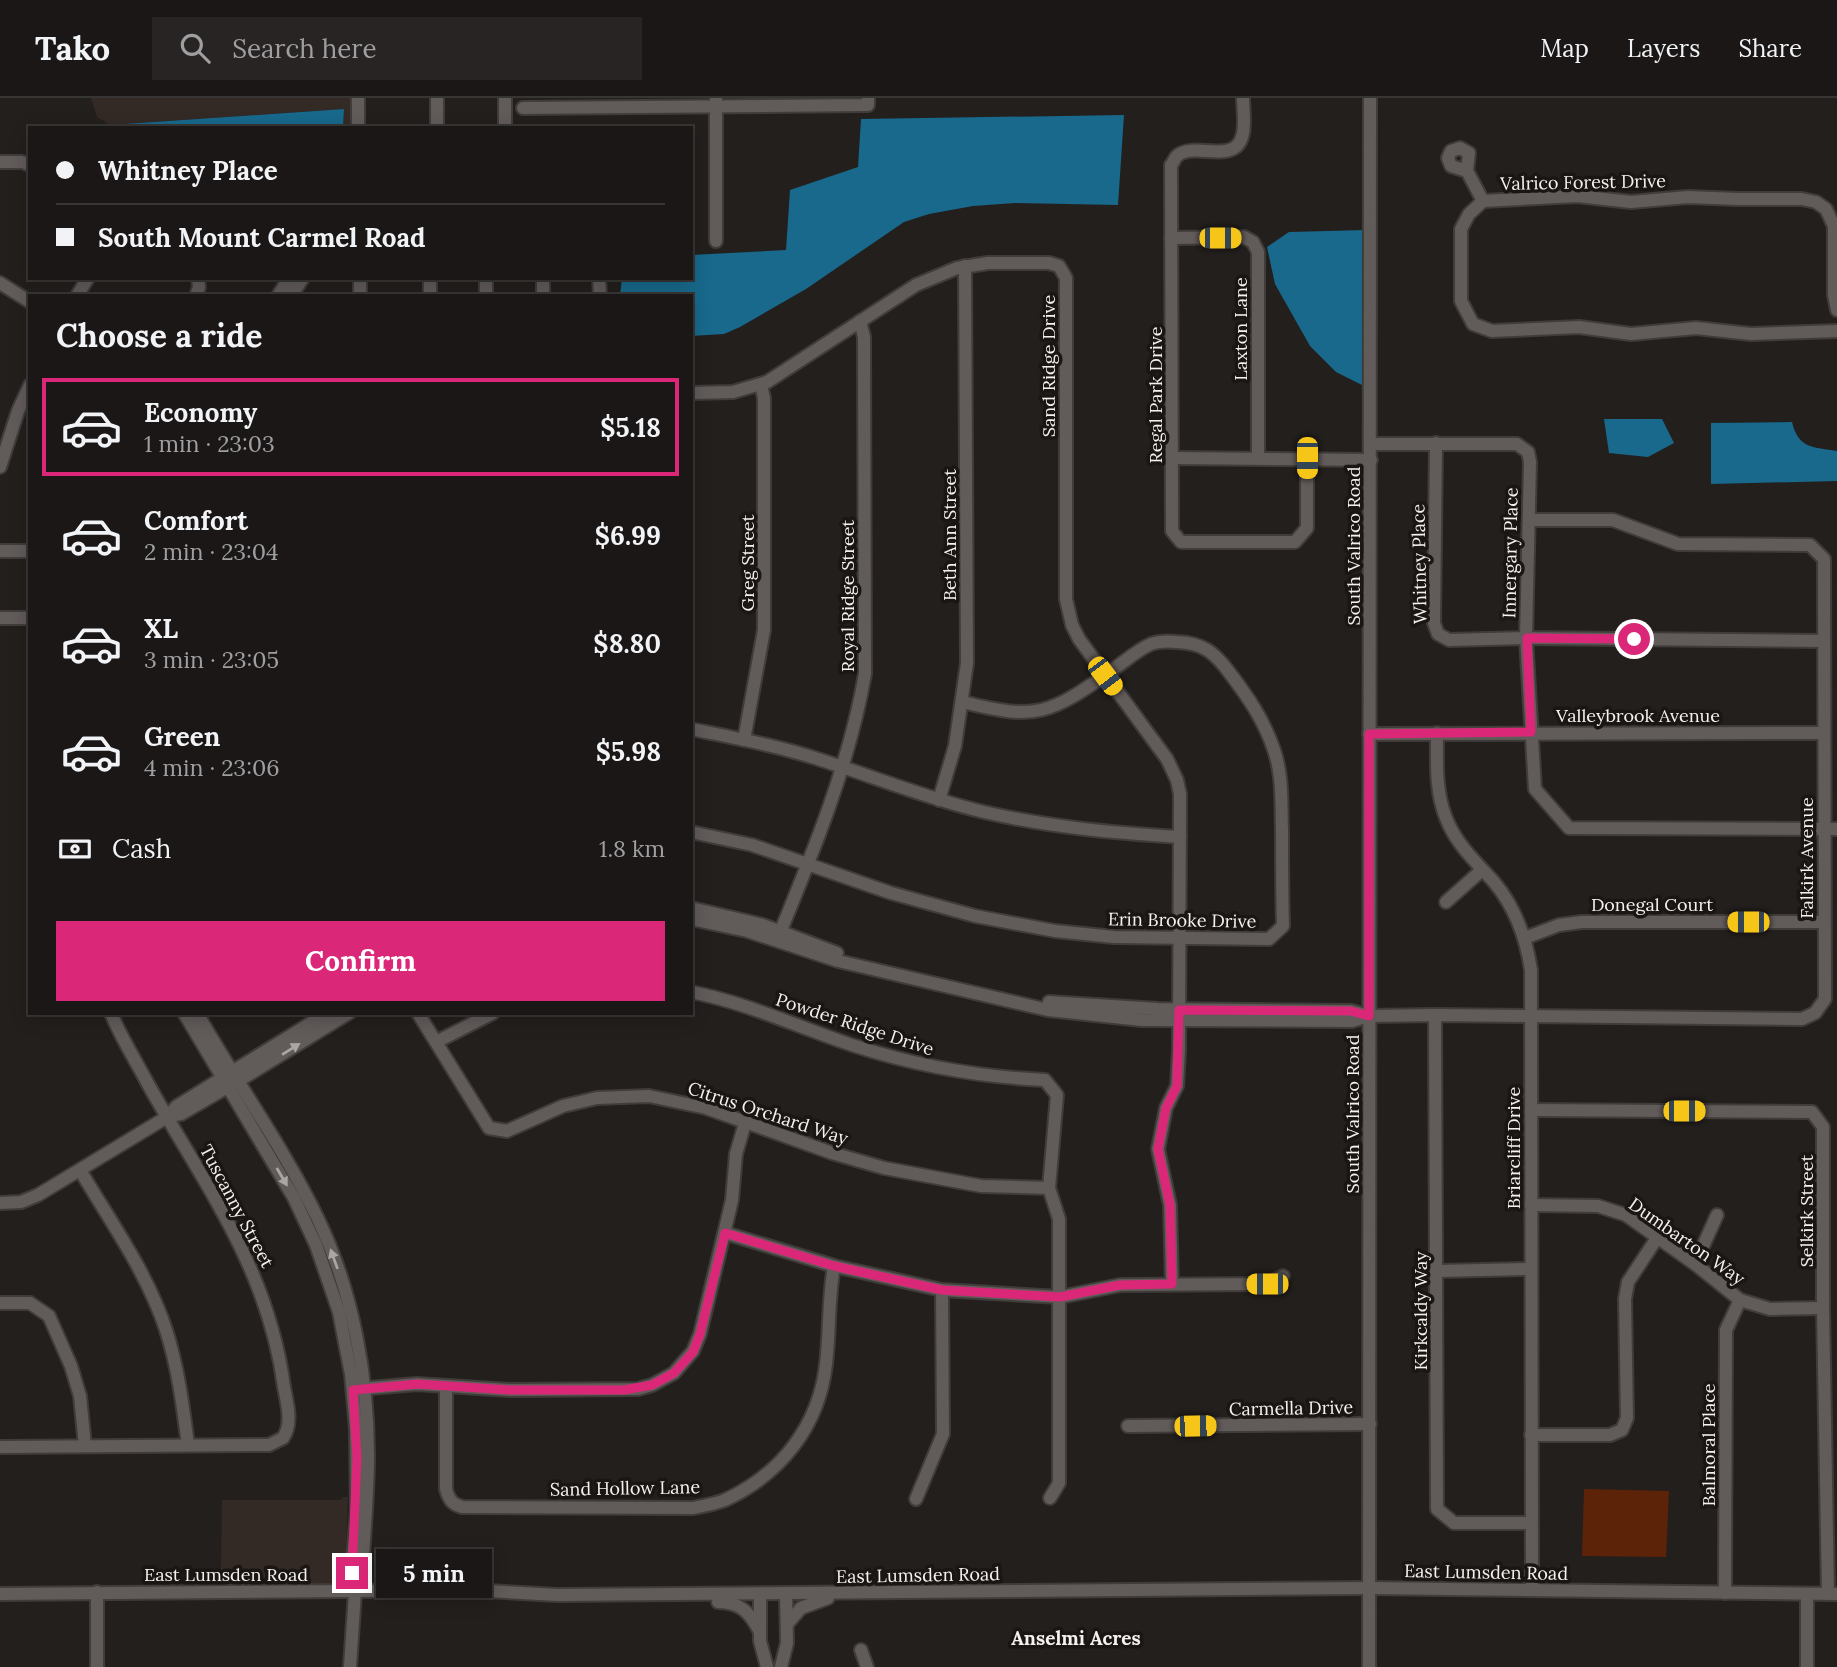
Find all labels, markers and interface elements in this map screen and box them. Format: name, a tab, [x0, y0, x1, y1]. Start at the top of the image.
search box	[152, 17, 642, 80]
text: Tako	[35, 27, 110, 69]
icon: search	[176, 29, 214, 67]
text: Search here	[232, 32, 377, 65]
text: Map	[1540, 33, 1589, 64]
text: Layers	[1627, 33, 1700, 64]
text: Share	[1738, 33, 1802, 64]
text: Whitney Place	[98, 154, 278, 187]
street label: Valrico Forest Drive	[1499, 169, 1666, 195]
text: South Mount Carmel Road	[98, 221, 426, 254]
car	[1200, 228, 1242, 249]
street label: Laxton Lane	[1229, 277, 1252, 381]
street label: Sand Ridge Drive	[1037, 295, 1060, 437]
text: Choose a ride	[56, 315, 263, 356]
street label: Regal Park Drive	[1144, 326, 1167, 464]
icon: car	[60, 396, 123, 459]
text: Economy	[144, 396, 257, 429]
text: $5.18	[600, 411, 661, 444]
text: 1 min · 23:03	[144, 429, 275, 458]
car	[1297, 437, 1318, 479]
street label: South Valrico Road	[1342, 466, 1365, 625]
street label: Beth Ann Street	[938, 469, 961, 601]
street label: Innergary Place	[1497, 487, 1523, 619]
street label: Whitney Place	[1406, 503, 1432, 624]
icon: car	[60, 504, 123, 567]
text: Comfort	[144, 504, 248, 537]
street label: Greg Street	[736, 515, 759, 611]
text: $6.99	[595, 519, 661, 552]
street label: Royal Ridge Street	[836, 520, 859, 672]
text: 2 min · 23:04	[144, 537, 279, 566]
icon: car	[60, 612, 123, 675]
text: XL	[144, 612, 178, 645]
route start	[1618, 623, 1650, 655]
text: $8.80	[593, 627, 661, 660]
text: 3 min · 23:05	[144, 645, 279, 674]
car	[1084, 653, 1127, 699]
street label: Valleybrook Avenue	[1555, 704, 1720, 727]
icon: car	[60, 720, 123, 783]
text: Green	[144, 720, 220, 753]
text: $5.98	[596, 735, 661, 768]
text: 4 min · 23:06	[144, 753, 280, 782]
street label: Falkirk Avenue	[1795, 797, 1818, 919]
icon: cash	[56, 830, 94, 868]
text: Cash	[112, 832, 171, 865]
text: 1.8 km	[599, 834, 665, 863]
street label: Donegal Court	[1591, 893, 1713, 916]
street label: Erin Brooke Drive	[1108, 907, 1257, 933]
car	[1728, 912, 1770, 933]
button: Confirm	[56, 921, 665, 1001]
street label: Powder Ridge Drive	[773, 988, 937, 1060]
street label: South Valrico Road	[1341, 1034, 1364, 1193]
one-way arrow	[281, 1043, 300, 1056]
street label: Citrus Orchard Way	[685, 1076, 851, 1150]
street label: Briarcliff Drive	[1502, 1087, 1525, 1209]
car	[1664, 1101, 1706, 1122]
street label: Tuscanny Street	[195, 1140, 279, 1272]
street label: Selkirk Street	[1795, 1155, 1818, 1267]
one-way arrow	[275, 1167, 287, 1187]
street label: Dumbarton Way	[1624, 1192, 1750, 1290]
one-way arrow	[328, 1249, 339, 1270]
street label: Kirkcaldy Way	[1409, 1251, 1432, 1371]
car	[1247, 1274, 1289, 1295]
street label: Balmoral Place	[1697, 1383, 1720, 1506]
street label: Carmella Drive	[1229, 1395, 1354, 1421]
car	[1174, 1415, 1217, 1437]
street label: Sand Hollow Lane	[550, 1475, 701, 1501]
callout: 5 min	[376, 1548, 492, 1598]
route end	[336, 1557, 368, 1589]
text: 5 min	[403, 1559, 465, 1588]
street label: East Lumsden Road	[1404, 1559, 1568, 1585]
street label: East Lumsden Road	[836, 1562, 1000, 1588]
street label: East Lumsden Road	[144, 1563, 308, 1586]
district label: Anselmi Acres	[1011, 1626, 1141, 1650]

